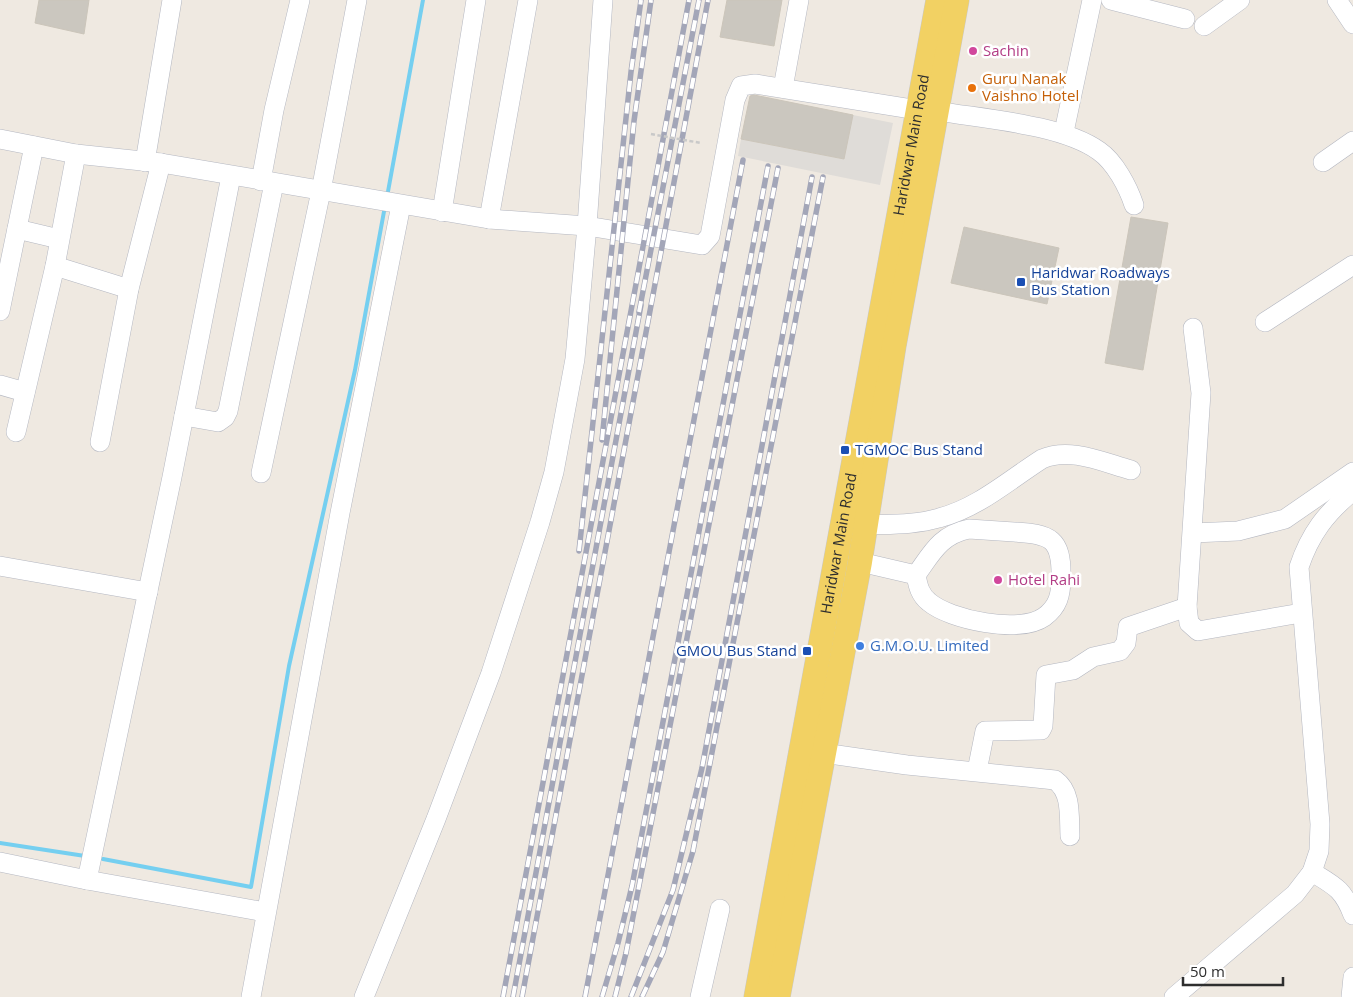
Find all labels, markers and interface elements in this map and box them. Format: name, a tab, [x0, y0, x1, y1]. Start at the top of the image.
place label: Sachin	[983, 40, 1029, 60]
marker: Sachin	[967, 45, 979, 57]
place label: Guru Nanak Vaishno Hotel	[982, 68, 1079, 105]
street label: Haridwar Main Road	[888, 73, 933, 217]
marker: Guru Nanak Vaishno Hotel	[966, 82, 978, 94]
place label: Haridwar Roadways Bus Station	[1031, 262, 1170, 299]
marker: Haridwar Roadways Bus Station	[1015, 276, 1027, 288]
place label: TGMOC Bus Stand	[855, 439, 983, 459]
marker: TGMOC Bus Stand	[839, 444, 851, 456]
street label: Haridwar Main Road	[815, 471, 860, 616]
place label: Hotel Rahi	[1008, 569, 1080, 589]
marker: Hotel Rahi	[992, 574, 1004, 586]
place label: G.M.O.U. Limited	[870, 635, 989, 655]
place label: GMOU Bus Stand	[676, 640, 797, 660]
marker: G.M.O.U. Limited	[854, 640, 866, 652]
marker: GMOU Bus Stand	[801, 645, 813, 657]
scale bar	[1183, 954, 1283, 986]
text: 50 m	[1190, 961, 1225, 981]

